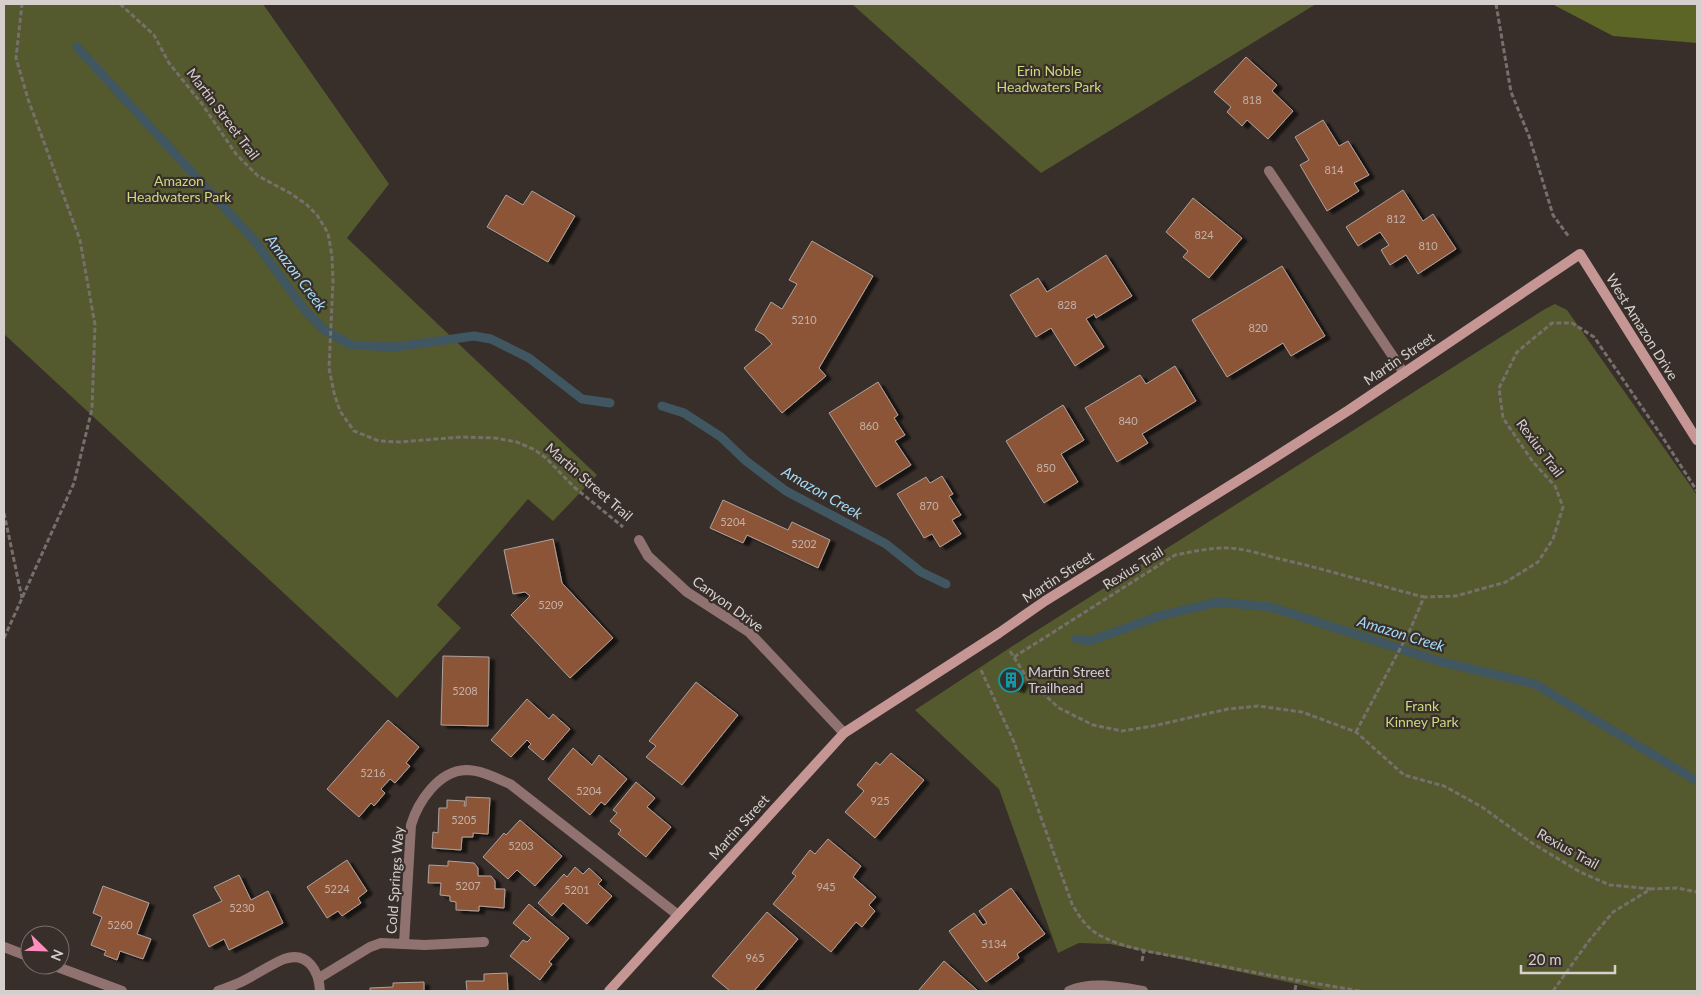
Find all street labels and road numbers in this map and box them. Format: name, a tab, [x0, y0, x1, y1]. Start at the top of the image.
street label: Martin Street Trail	[183, 65, 263, 163]
street label: West Amazon Drive	[1603, 270, 1682, 383]
street label: Martin Street	[1360, 329, 1437, 388]
street label: Rexius Trail	[1513, 415, 1568, 480]
street label: Martin Street Trail	[542, 439, 637, 524]
street label: Rexius Trail	[1099, 542, 1166, 593]
street label: Martin Street	[1019, 547, 1097, 606]
street label: Canyon Drive	[689, 572, 767, 635]
street label: Martin Street	[705, 791, 772, 863]
street label: Cold Springs Way	[382, 825, 407, 934]
street label: Rexius Trail	[1534, 825, 1602, 873]

